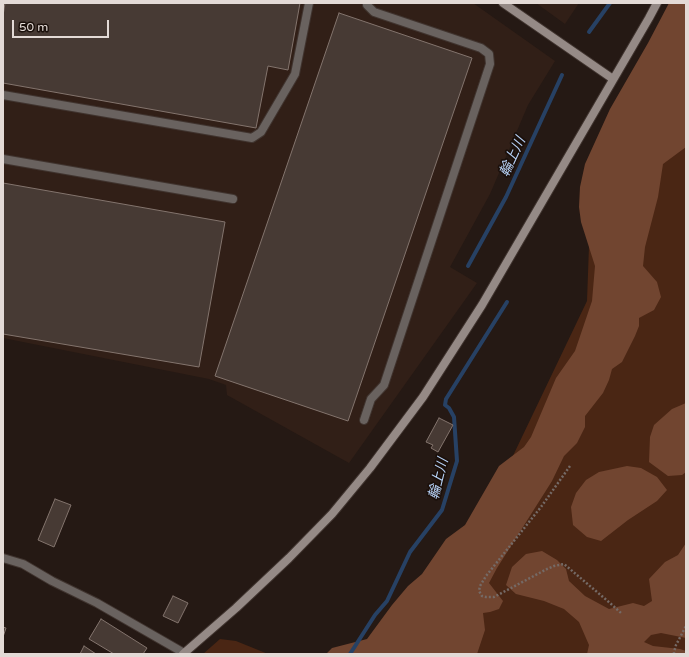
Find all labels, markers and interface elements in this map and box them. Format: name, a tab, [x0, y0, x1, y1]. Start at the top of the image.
scale bar	[14, 12, 111, 38]
text: 50 m	[19, 20, 48, 34]
water label: 輪上川	[497, 134, 529, 180]
water label: 輪上川	[426, 457, 452, 501]

